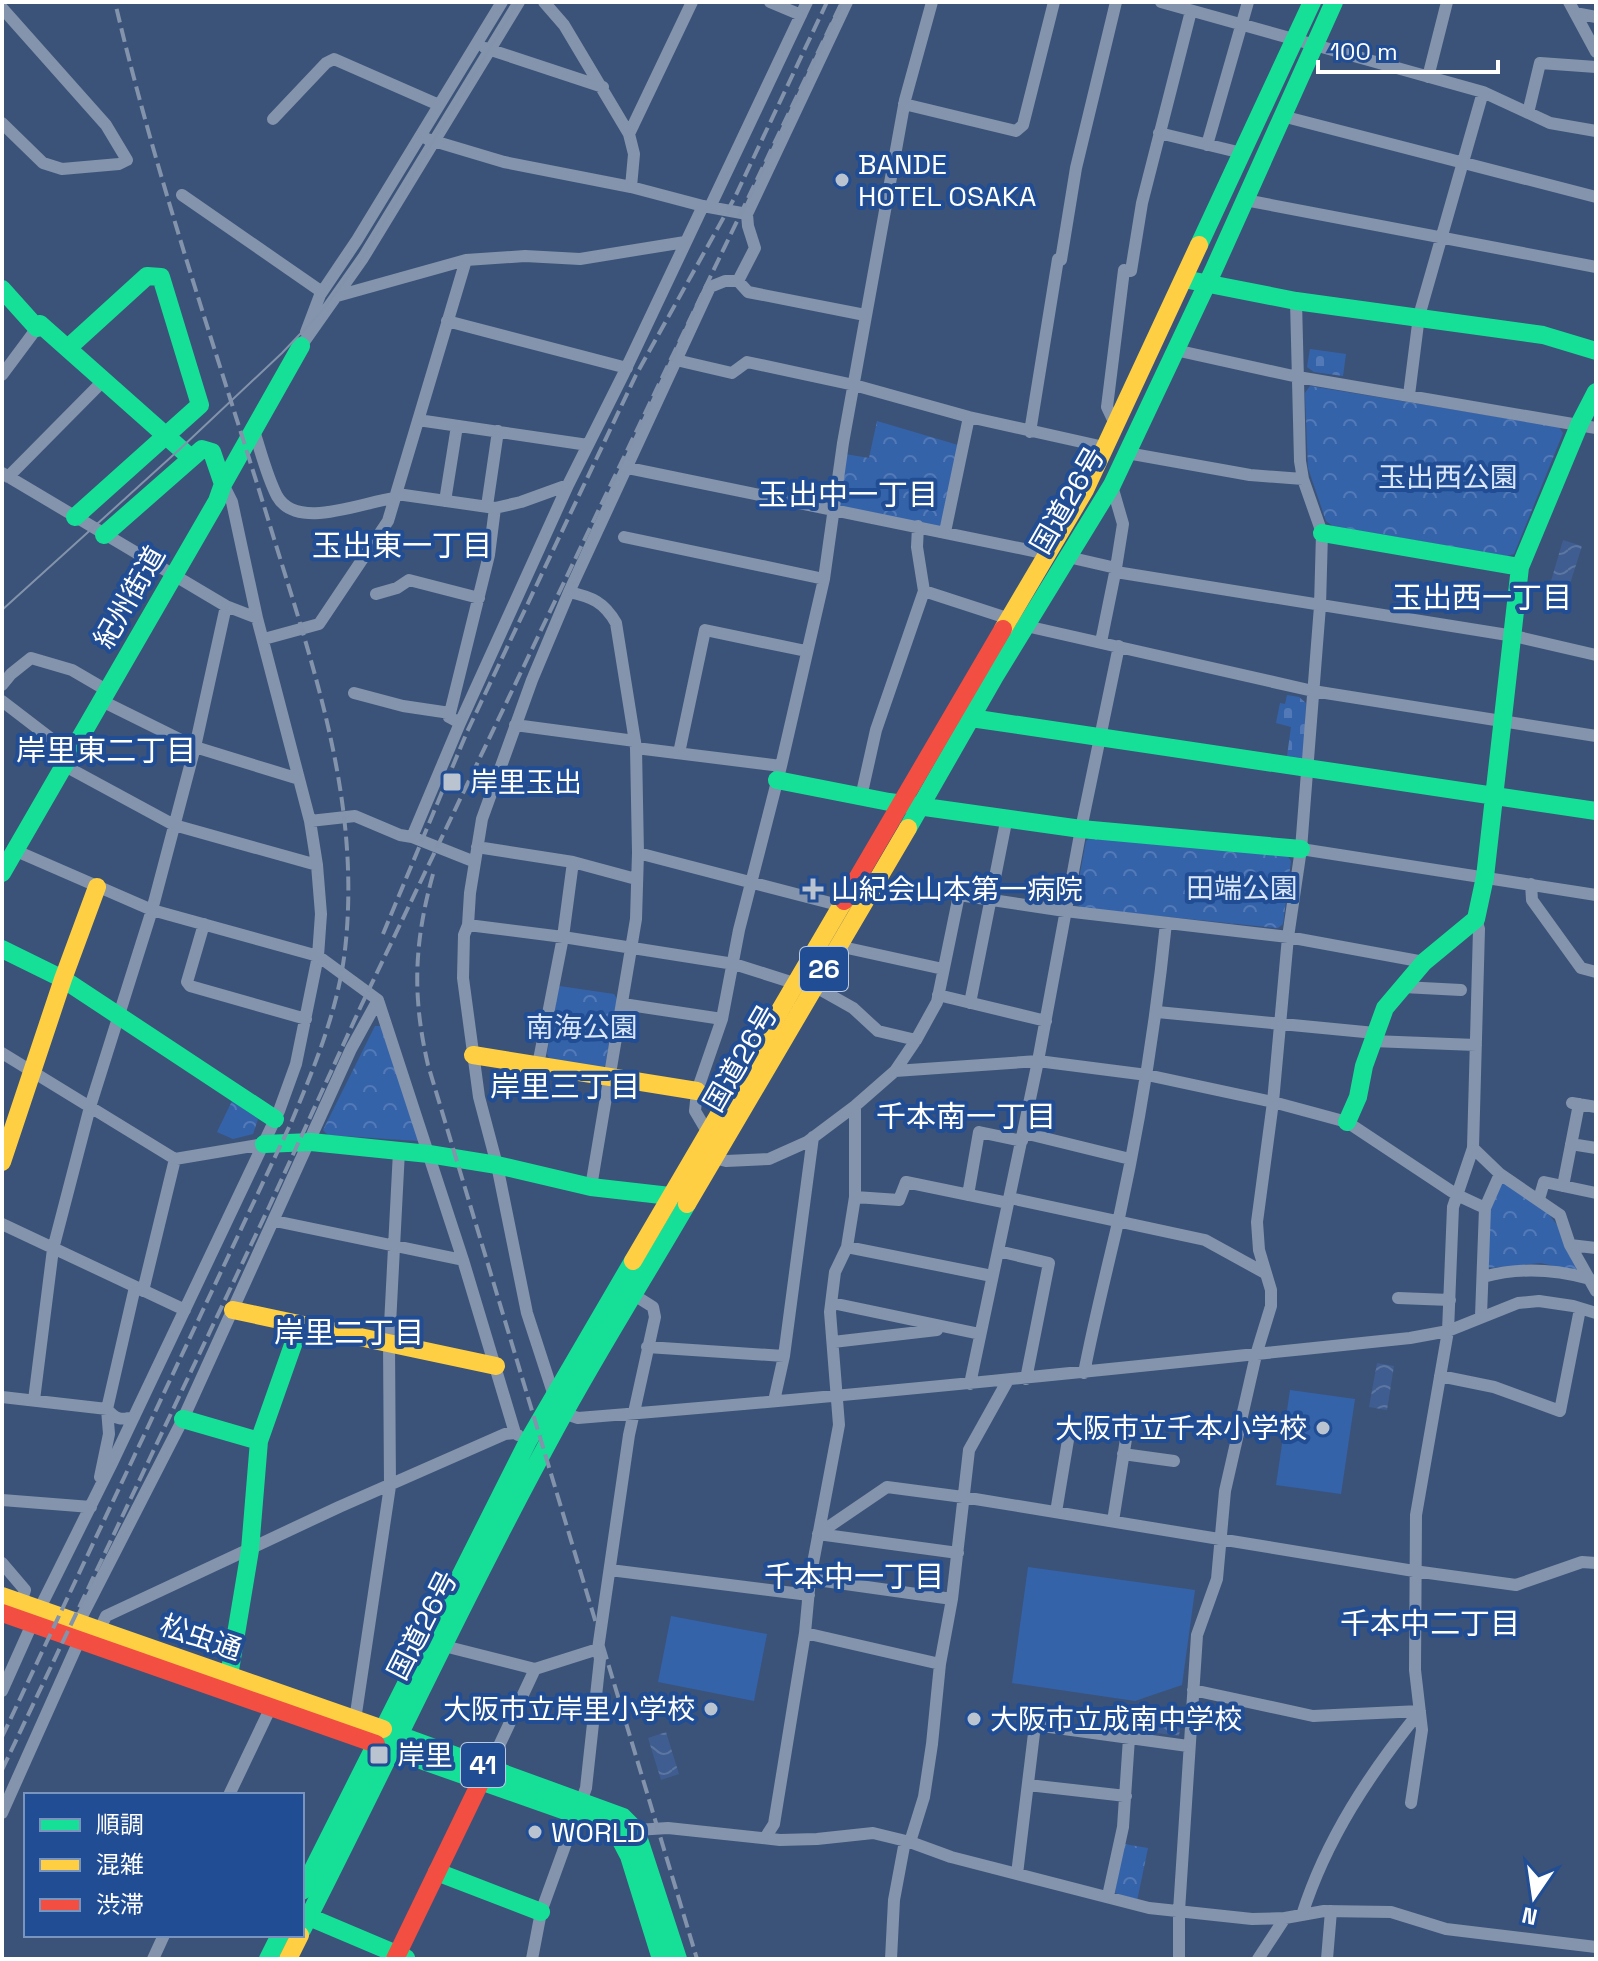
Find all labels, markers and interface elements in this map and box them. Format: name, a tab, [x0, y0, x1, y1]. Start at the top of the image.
scale bar	[1318, 24, 1498, 74]
text: 100 m	[1330, 36, 1398, 67]
place label: BANDE HOTEL OSAKA	[858, 146, 1036, 214]
marker: BANDE HOTEL OSAKA	[833, 171, 851, 189]
street label: 国道26号	[1022, 440, 1112, 560]
park label: 玉出西公園	[1378, 459, 1518, 495]
district label: 玉出中一丁目	[758, 475, 938, 514]
district label: 玉出東一丁目	[312, 526, 492, 565]
street label: 紀州街道	[85, 539, 173, 655]
district label: 玉出西一丁目	[1392, 578, 1572, 617]
district label: 岸里東二丁目	[16, 731, 196, 770]
place label: 岸里玉出	[470, 764, 582, 800]
marker: 岸里玉出	[441, 771, 463, 793]
park label: 田端公園	[1186, 870, 1298, 906]
place label: 山紀会山本第一病院	[831, 871, 1083, 907]
marker: 山紀会山本第一病院	[802, 878, 824, 900]
road number: 26	[800, 947, 848, 991]
street label: 国道26号	[695, 998, 785, 1118]
park label: 南海公園	[526, 1009, 638, 1045]
district label: 岸里三丁目	[490, 1067, 640, 1106]
district label: 千本南一丁目	[876, 1097, 1056, 1136]
district label: 岸里二丁目	[274, 1313, 424, 1352]
place label: 大阪市立千本小学校	[1055, 1410, 1307, 1446]
marker: 大阪市立千本小学校	[1314, 1419, 1332, 1437]
district label: 千本中一丁目	[764, 1557, 944, 1596]
street label: 国道26号	[379, 1564, 465, 1686]
district label: 千本中二丁目	[1340, 1604, 1520, 1643]
street label: 松虫通	[155, 1606, 247, 1668]
place label: 大阪市立岸里小学校	[443, 1691, 695, 1727]
marker: 大阪市立岸里小学校	[702, 1700, 720, 1718]
place label: 大阪市立成南中学校	[990, 1701, 1242, 1737]
marker: 大阪市立成南中学校	[965, 1710, 983, 1728]
place label: 岸里	[397, 1737, 453, 1773]
road number: 41	[461, 1743, 505, 1787]
marker: 岸里	[368, 1744, 390, 1766]
legend	[24, 1793, 304, 1937]
text: 順調	[96, 1809, 144, 1840]
place label: WORLD	[551, 1814, 646, 1850]
marker: WORLD	[526, 1823, 544, 1841]
text: 混雑	[96, 1849, 144, 1880]
north arrow	[1494, 1857, 1574, 1937]
text: 渋滞	[96, 1889, 144, 1920]
text: N	[1519, 1901, 1540, 1932]

